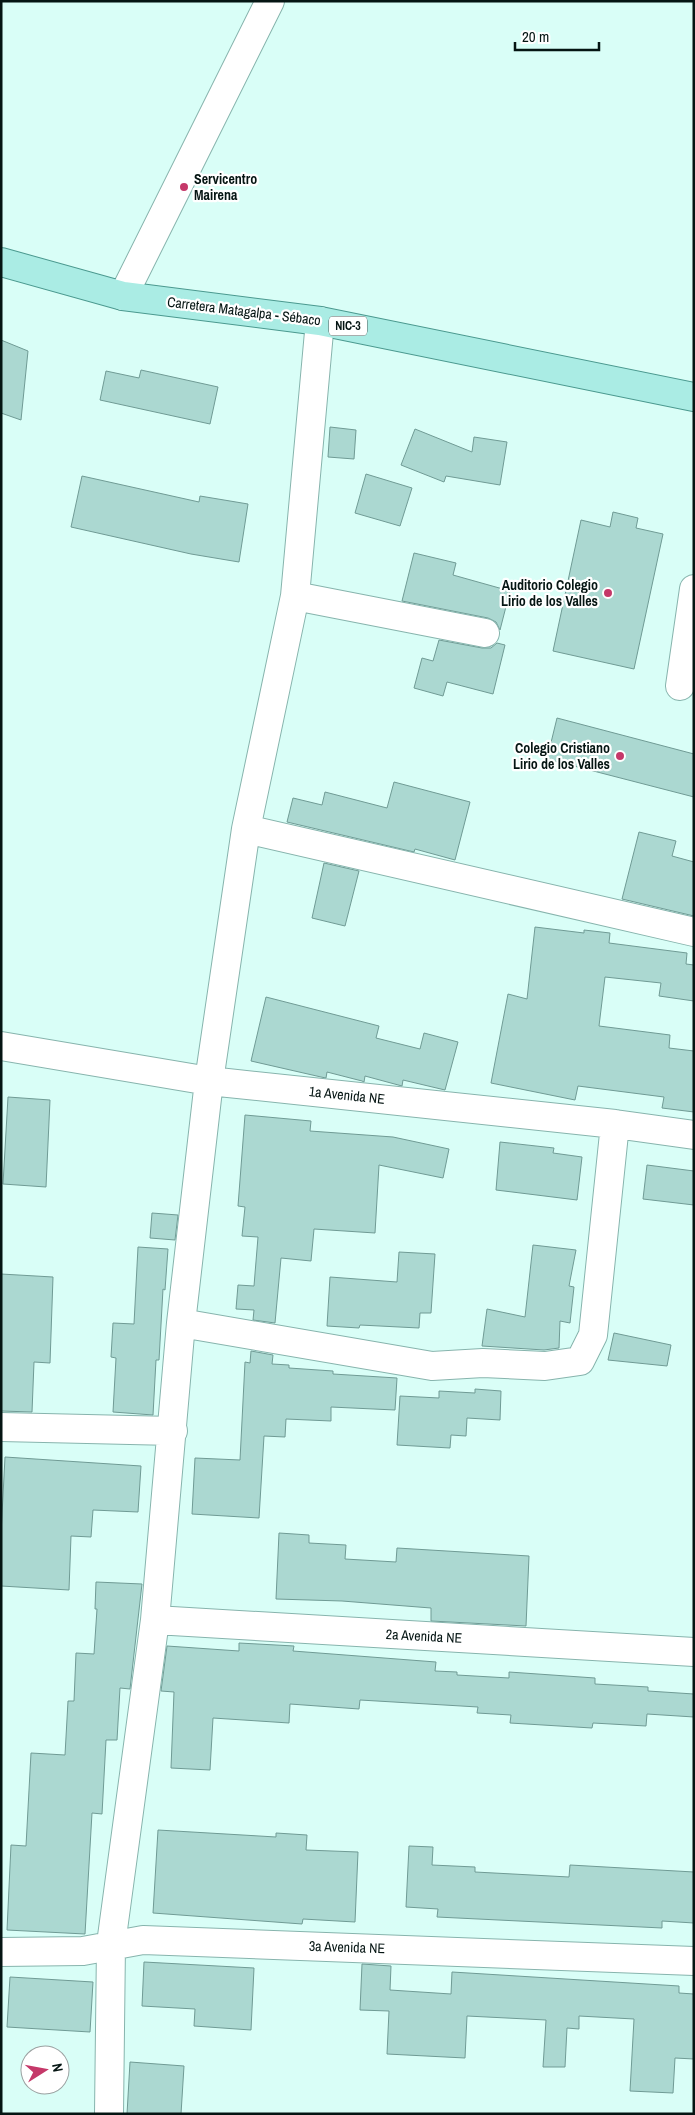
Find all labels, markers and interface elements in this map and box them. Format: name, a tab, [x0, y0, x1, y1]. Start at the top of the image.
scale bar	[515, 20, 599, 52]
text: 20 m	[522, 26, 549, 47]
place label: Servicentro Mairena	[194, 170, 257, 204]
marker: Servicentro Mairena	[178, 181, 190, 193]
street label: Carretera Matagalpa - Sébaco	[166, 293, 322, 329]
road number: NIC-3	[329, 316, 367, 336]
place label: Auditorio Colegio Lirio de los Valles	[501, 576, 598, 610]
marker: Auditorio Colegio Lirio de los Valles	[602, 587, 614, 599]
place label: Colegio Cristiano Lirio de los Valles	[513, 739, 610, 773]
marker: Colegio Cristiano Lirio de los Valles	[614, 750, 626, 762]
street label: 1a Avenida NE	[308, 1082, 386, 1108]
street label: 2a Avenida NE	[385, 1625, 463, 1647]
street label: 3a Avenida NE	[309, 1937, 385, 1957]
north arrow	[20, 2045, 70, 2095]
text: N	[48, 2062, 67, 2073]

